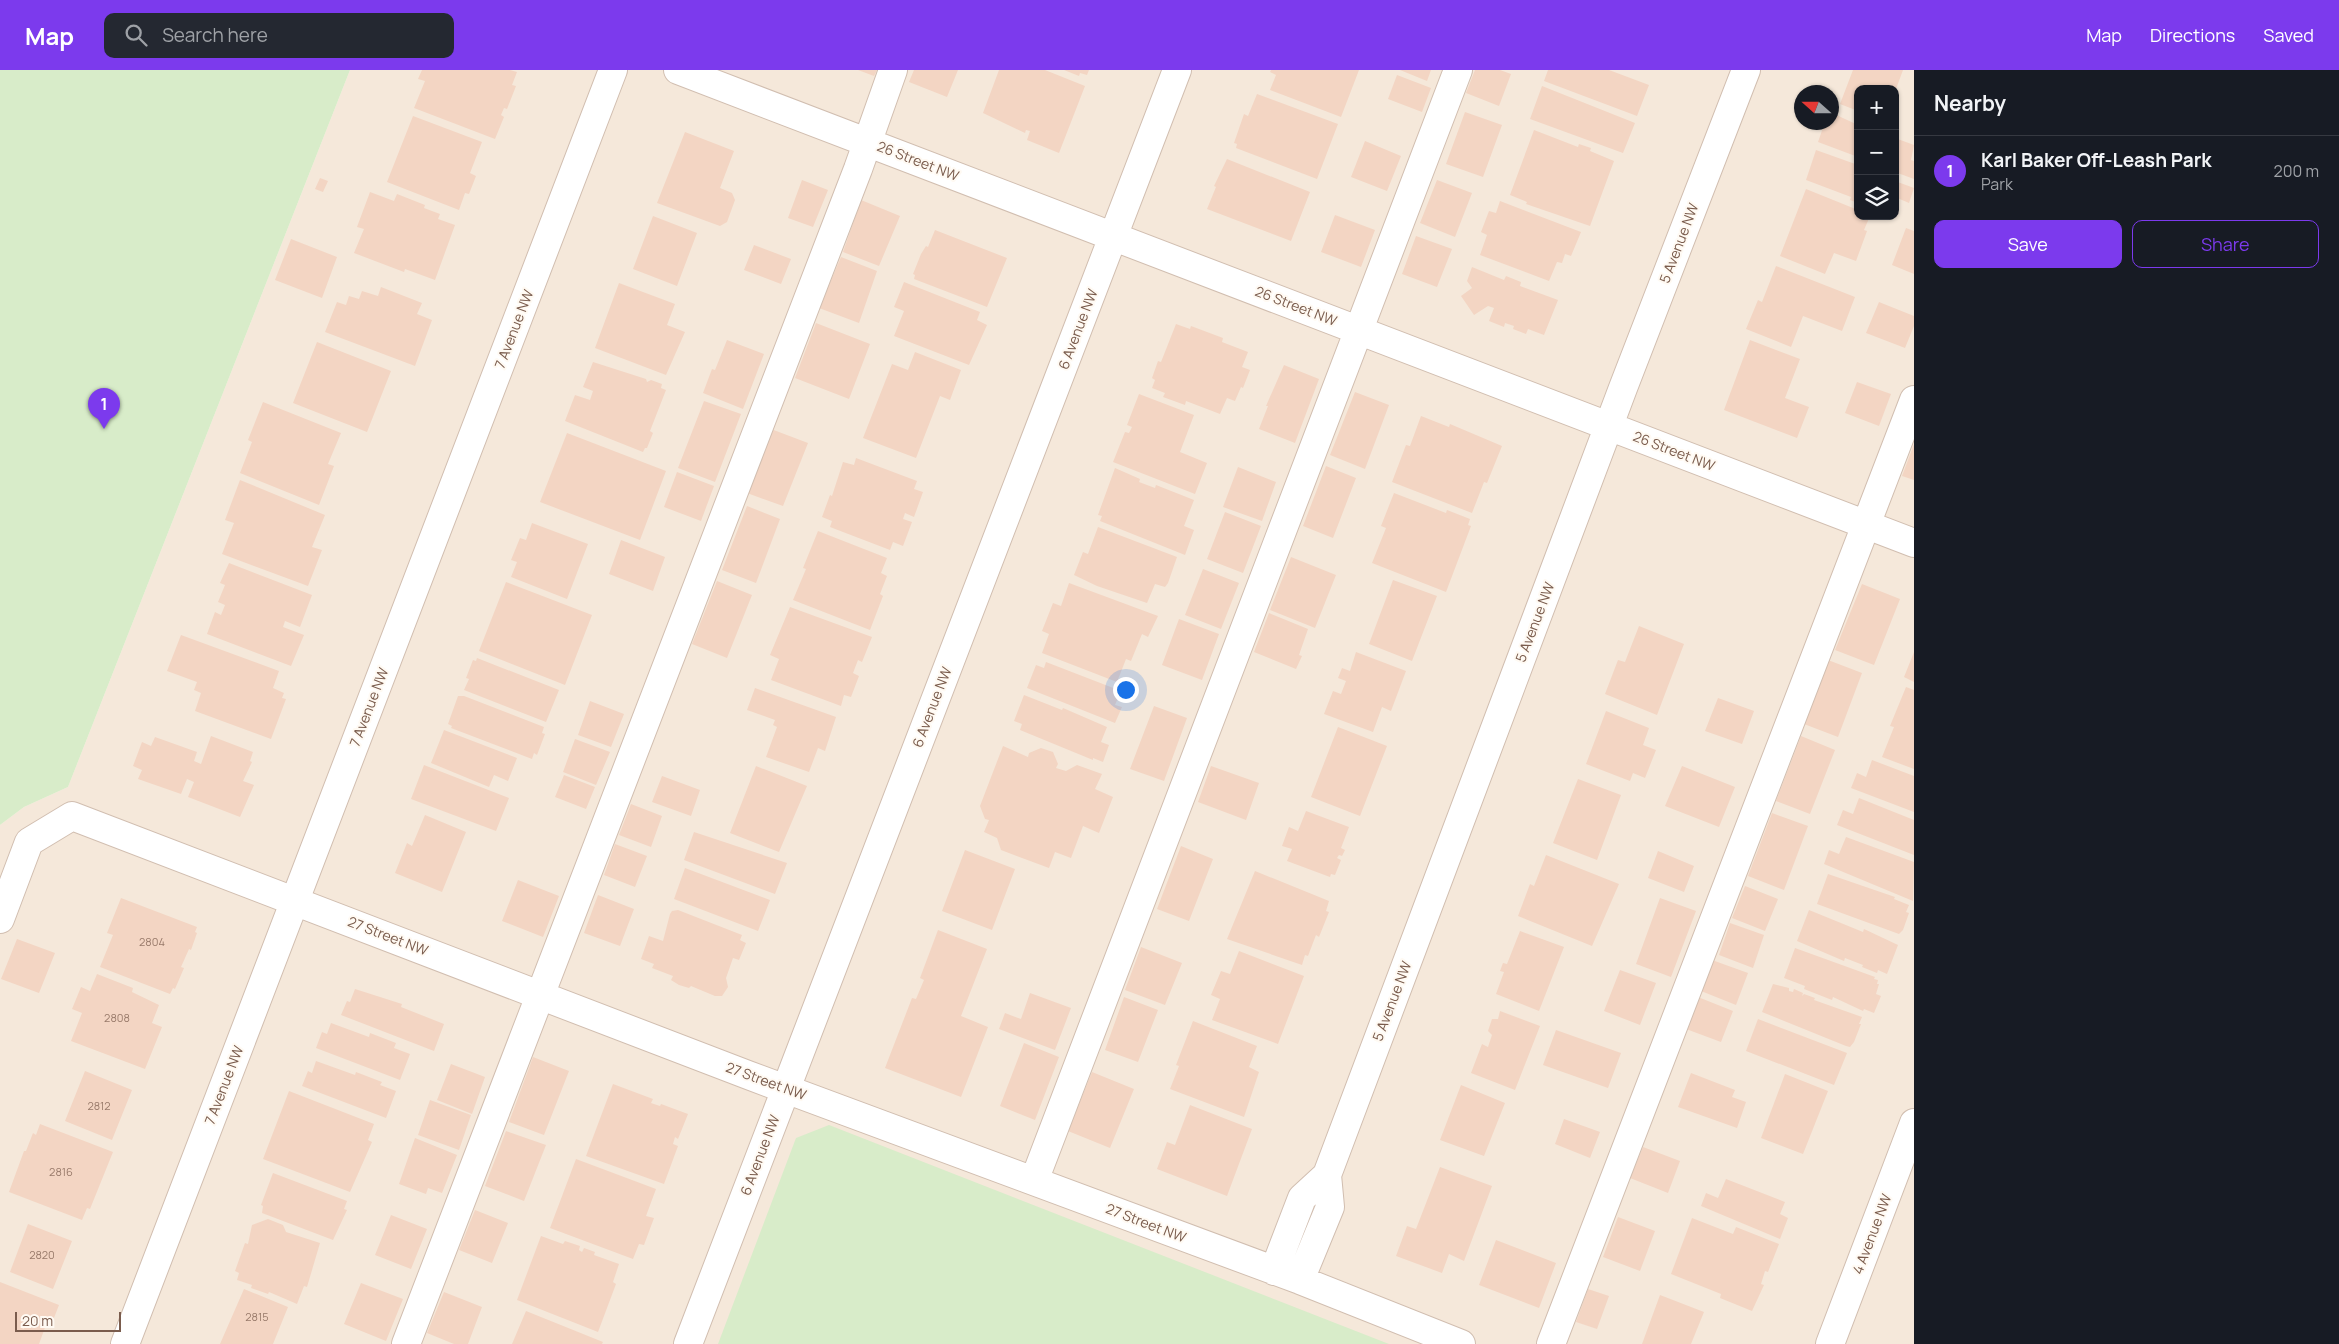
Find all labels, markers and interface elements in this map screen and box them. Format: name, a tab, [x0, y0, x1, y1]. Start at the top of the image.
search box	[104, 13, 454, 58]
text: Map	[25, 19, 74, 52]
icon: search	[122, 21, 150, 49]
text: Search here	[162, 22, 268, 48]
text: Map	[2086, 23, 2122, 47]
text: Directions	[2150, 23, 2235, 47]
text: Saved	[2263, 23, 2314, 47]
north arrow	[1794, 85, 1839, 130]
map controls	[1854, 85, 1899, 220]
button: +	[1854, 85, 1899, 130]
text: Nearby	[1934, 89, 2006, 117]
button: −	[1854, 130, 1899, 175]
street label: 26 Street NW	[875, 136, 962, 185]
text: Karl Baker Off-Leash Park	[1981, 147, 2211, 173]
text: 1	[1946, 160, 1954, 182]
text: 200 m	[2274, 160, 2319, 182]
text: Park	[1981, 173, 2013, 195]
button: layers	[1854, 175, 1899, 220]
street label: 5 Avenue NW	[1655, 200, 1703, 286]
button: Save	[1934, 220, 2122, 268]
button: Share	[2132, 220, 2319, 268]
street label: 26 Street NW	[1253, 281, 1340, 330]
street label: 6 Avenue NW	[1053, 286, 1102, 372]
street label: 7 Avenue NW	[490, 287, 537, 371]
pin: 1	[88, 388, 120, 429]
street label: 26 Street NW	[1631, 426, 1718, 475]
street label: 5 Avenue NW	[1511, 579, 1559, 665]
street label: 6 Avenue NW	[907, 664, 956, 750]
street label: 7 Avenue NW	[345, 665, 392, 749]
your location	[1113, 677, 1139, 703]
street label: 27 Street NW	[345, 912, 431, 960]
house number: 2804	[139, 934, 165, 949]
street label: 5 Avenue NW	[1368, 958, 1416, 1044]
house number: 2808	[104, 1010, 130, 1025]
street label: 7 Avenue NW	[200, 1043, 247, 1127]
street label: 27 Street NW	[723, 1057, 809, 1104]
house number: 2812	[87, 1098, 111, 1113]
street label: 6 Avenue NW	[735, 1112, 784, 1198]
house number: 2816	[49, 1164, 73, 1179]
street label: 4 Avenue NW	[1848, 1191, 1896, 1277]
street label: 27 Street NW	[1103, 1199, 1189, 1247]
house number: 2820	[29, 1247, 55, 1262]
scale bar	[15, 1309, 121, 1332]
house number: 2815	[245, 1309, 269, 1324]
text: 20 m	[22, 1311, 53, 1330]

